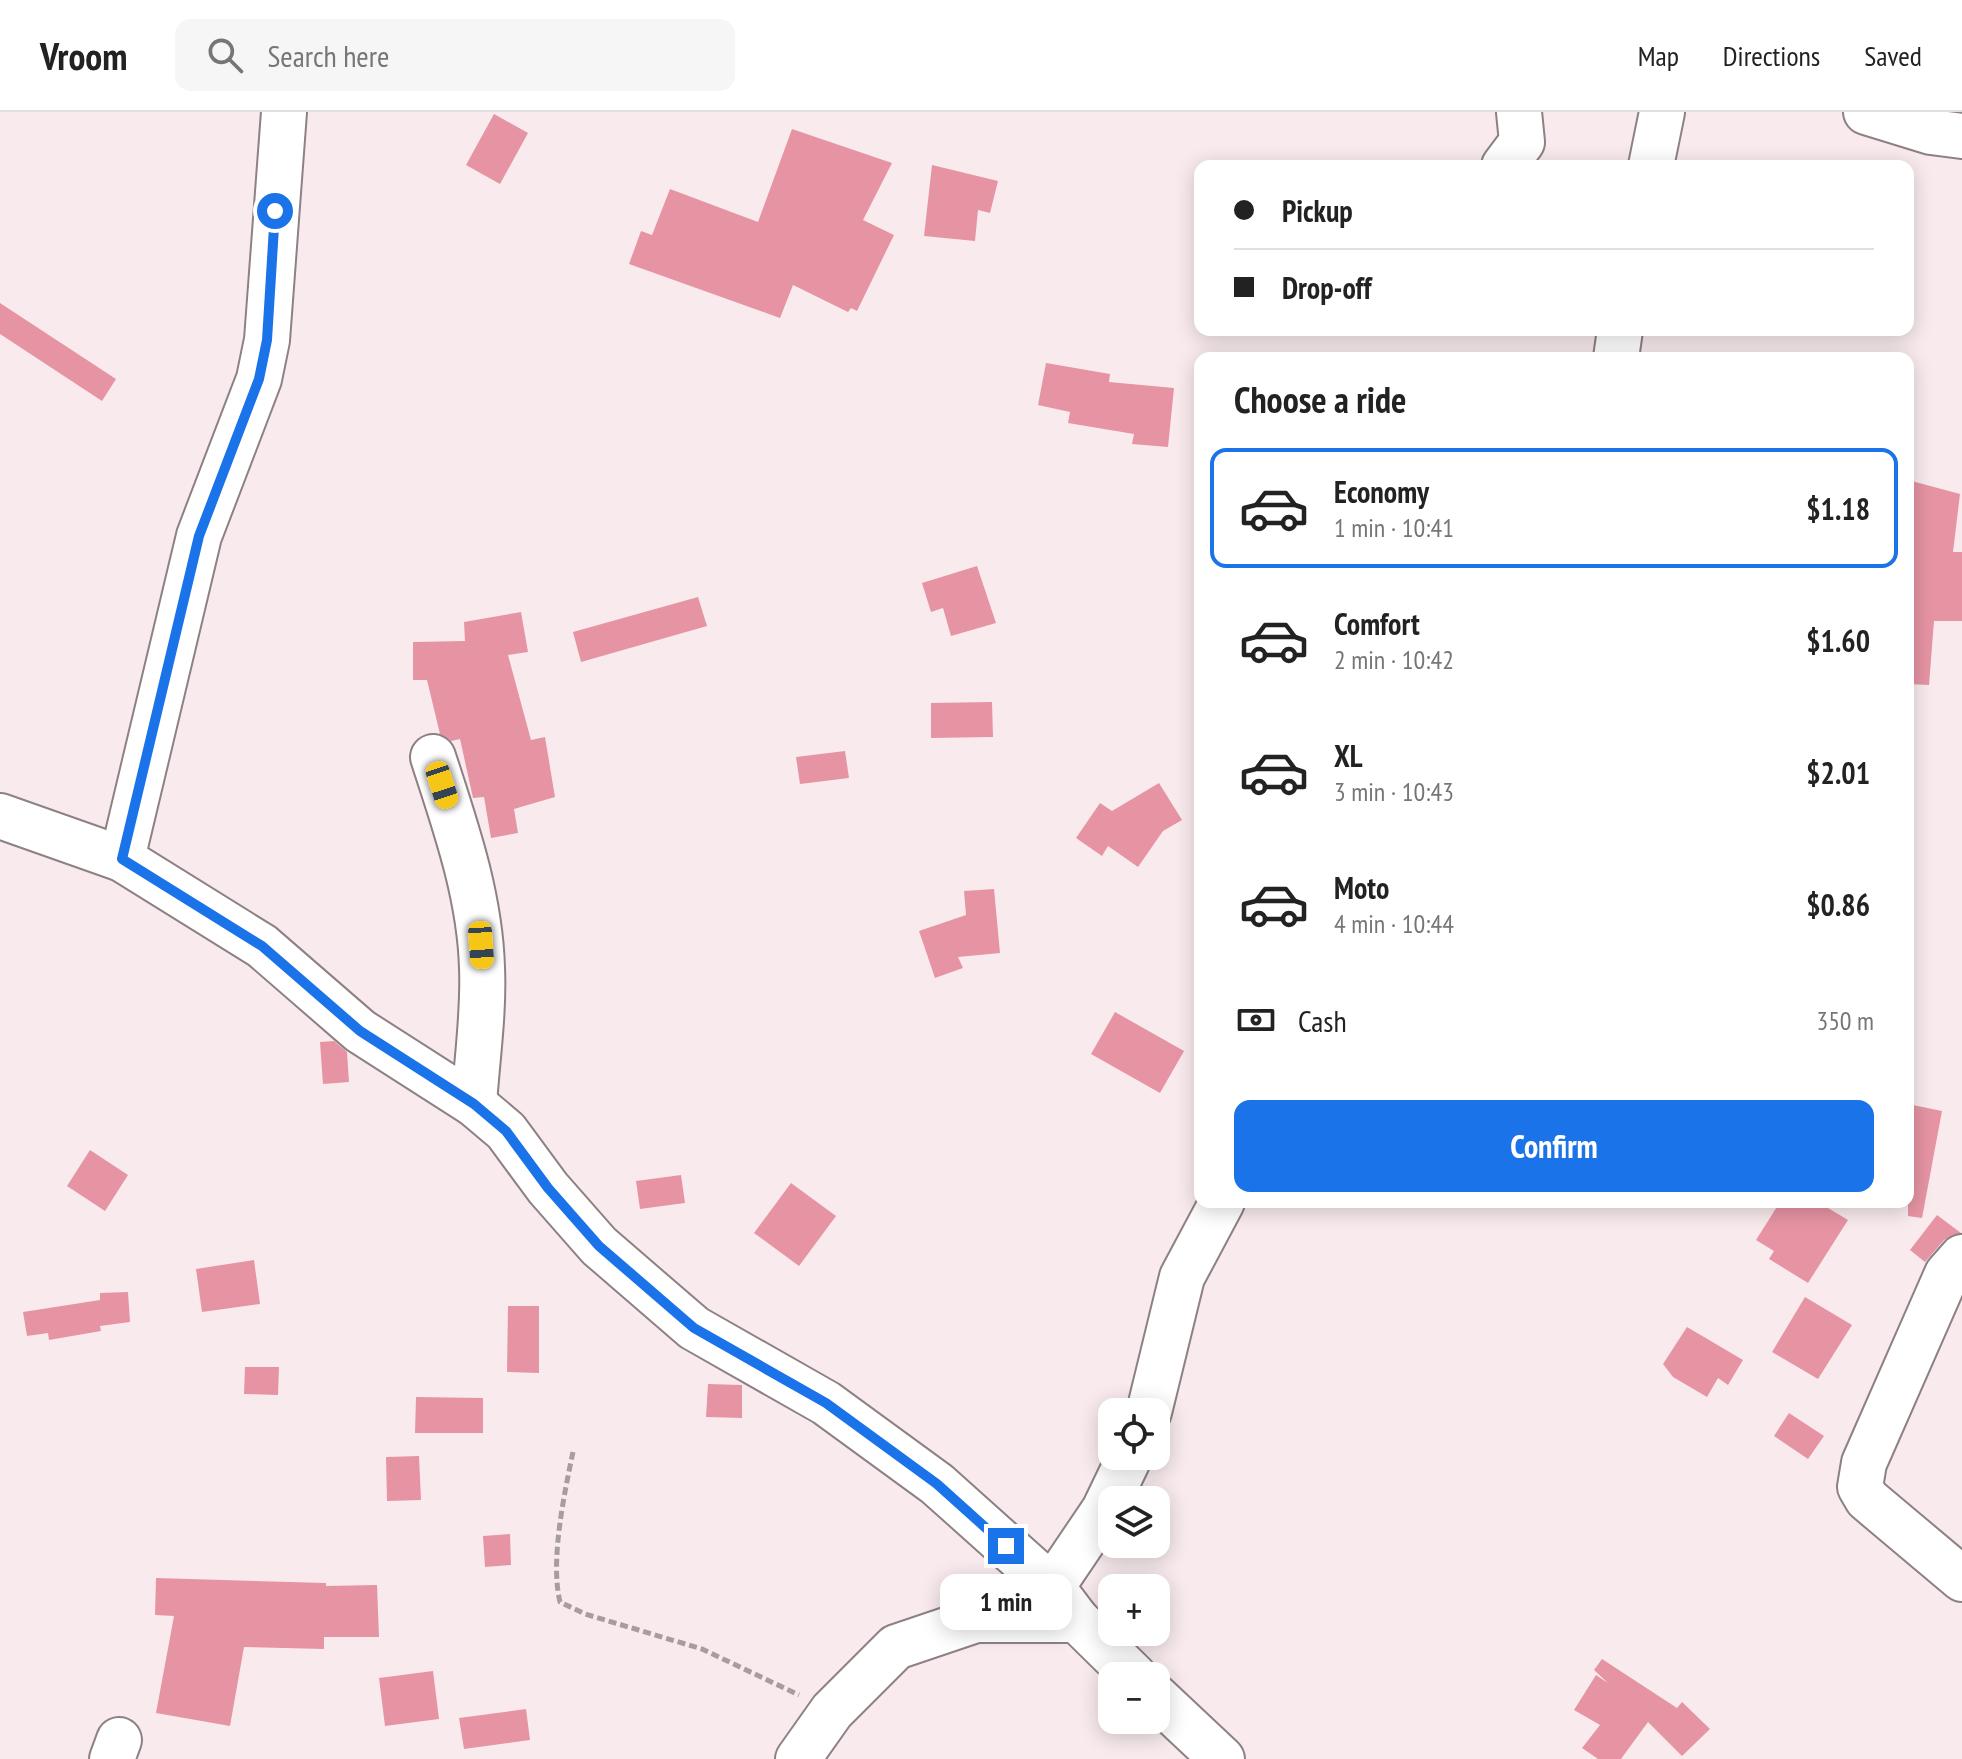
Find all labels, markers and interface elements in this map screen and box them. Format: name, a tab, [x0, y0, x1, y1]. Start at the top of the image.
search box	[175, 19, 735, 91]
text: Vroom	[40, 31, 127, 80]
icon: search	[203, 33, 247, 77]
text: Search here	[267, 36, 389, 75]
text: Map	[1638, 37, 1679, 74]
text: Directions	[1723, 37, 1820, 74]
text: Saved	[1864, 37, 1922, 74]
text: Pickup	[1282, 191, 1353, 230]
route start	[257, 193, 293, 229]
text: Drop-off	[1282, 268, 1372, 307]
text: Choose a ride	[1234, 376, 1406, 423]
icon: car	[1238, 472, 1310, 544]
text: Economy	[1334, 472, 1429, 511]
text: $1.18	[1806, 489, 1870, 528]
text: 1 min · 10:41	[1334, 511, 1454, 544]
icon: car	[1238, 604, 1310, 676]
text: Comfort	[1334, 604, 1420, 643]
text: $1.60	[1806, 621, 1870, 660]
text: 2 min · 10:42	[1334, 643, 1454, 676]
icon: car	[1238, 736, 1310, 808]
text: XL	[1334, 736, 1363, 775]
text: $2.01	[1806, 753, 1870, 792]
car	[423, 758, 461, 812]
text: 3 min · 10:43	[1334, 775, 1454, 808]
icon: car	[1238, 868, 1310, 940]
text: Moto	[1334, 868, 1389, 907]
text: $0.86	[1806, 885, 1870, 924]
text: 4 min · 10:44	[1334, 907, 1454, 940]
car	[467, 920, 495, 970]
icon: cash	[1234, 998, 1278, 1042]
text: Cash	[1298, 1001, 1347, 1040]
text: 350 m	[1816, 1004, 1874, 1037]
button: Confirm	[1234, 1100, 1874, 1192]
map controls	[1098, 1398, 1170, 1734]
button: locate	[1098, 1398, 1170, 1470]
button: layers	[1098, 1486, 1170, 1558]
route end	[988, 1528, 1024, 1564]
callout: 1 min	[940, 1574, 1072, 1630]
button: +	[1098, 1574, 1170, 1646]
text: 1 min	[980, 1585, 1032, 1618]
button: −	[1098, 1662, 1170, 1734]

